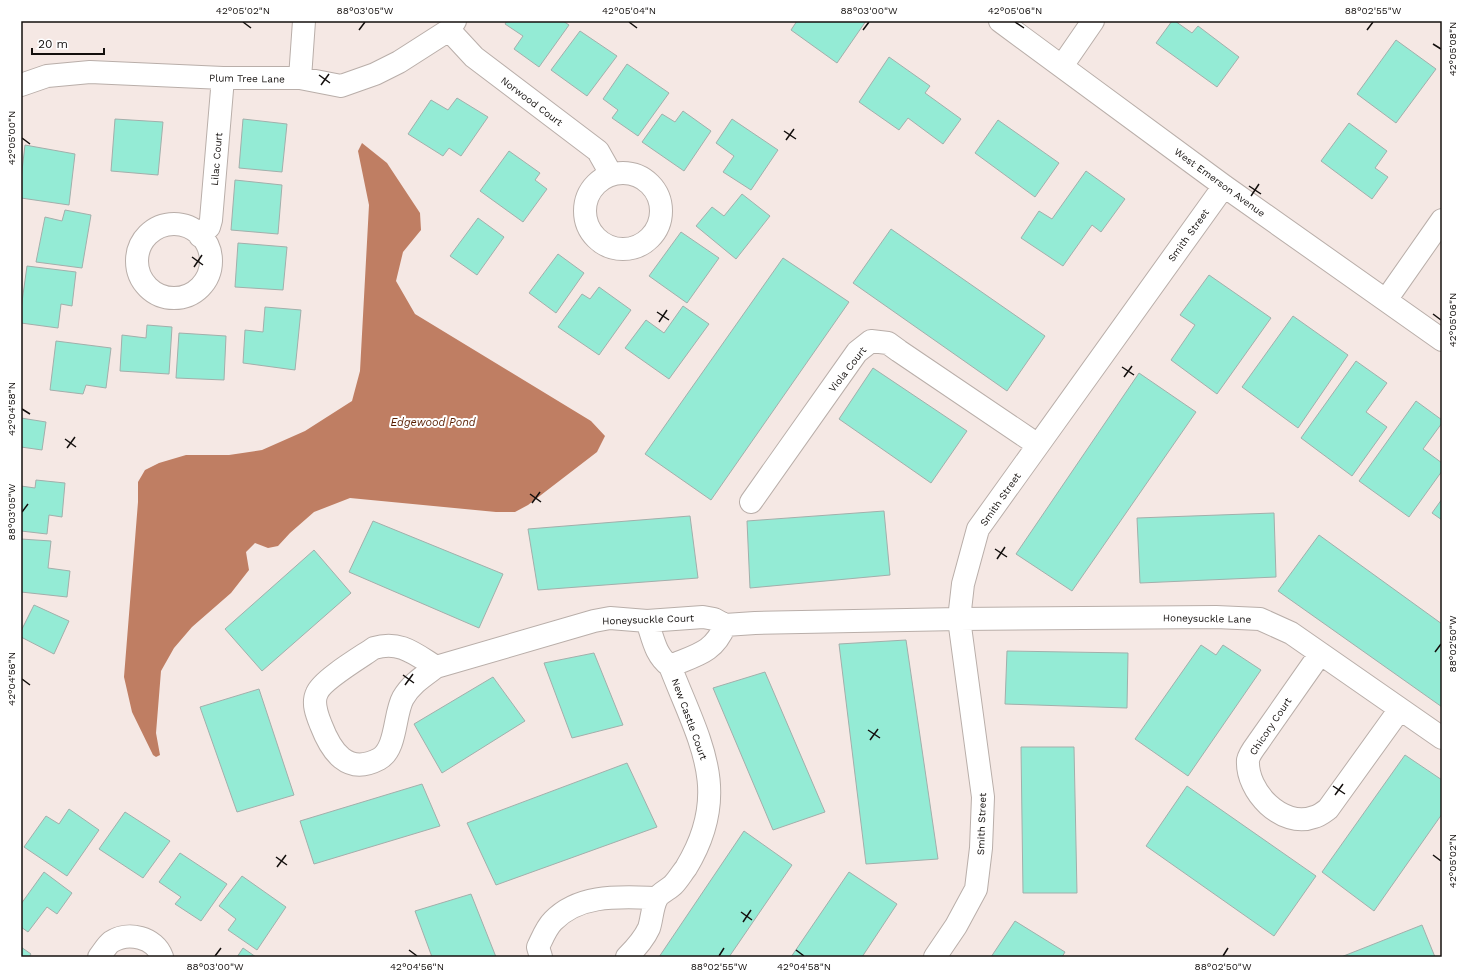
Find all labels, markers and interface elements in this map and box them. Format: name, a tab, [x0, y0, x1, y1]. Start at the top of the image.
text: 42°05'02"N	[216, 5, 270, 16]
text: 88°03'05"W	[337, 5, 394, 16]
text: 42°05'04"N	[602, 5, 656, 16]
text: 88°03'00"W	[840, 5, 898, 16]
text: 42°05'06"N	[988, 5, 1042, 16]
text: 88°02'55"W	[1345, 5, 1402, 16]
text: 42°05'08"N	[1447, 22, 1458, 76]
scale bar	[32, 30, 104, 56]
text: 20 m	[38, 37, 68, 51]
street label: Plum Tree Lane	[209, 72, 285, 85]
street label: Norwood Court	[499, 75, 565, 129]
text: 42°05'00"N	[6, 111, 17, 165]
street label: Lilac Court	[209, 131, 224, 186]
street label: West Emerson Avenue	[1172, 146, 1267, 219]
street label: Smith Street	[1166, 206, 1212, 264]
text: 42°05'06"N	[1447, 293, 1458, 347]
street label: Viola Court	[826, 344, 869, 394]
text: 42°04'58"N	[6, 382, 17, 436]
water label: Edgewood Pond	[390, 416, 477, 429]
street label: Smith Street	[978, 470, 1023, 528]
text: 88°03'05"W	[6, 483, 17, 540]
street label: Honeysuckle Court	[602, 612, 695, 627]
street label: Honeysuckle Lane	[1163, 612, 1252, 625]
text: 88°02'50"W	[1447, 615, 1458, 673]
text: 42°04'56"N	[6, 652, 17, 706]
street label: New Castle Court	[670, 677, 710, 762]
street label: Chicory Court	[1247, 695, 1294, 757]
street label: Smith Street	[975, 792, 988, 855]
text: 42°05'02"N	[1447, 834, 1458, 888]
text: 88°03'00"W	[186, 961, 244, 972]
text: 42°04'56"N	[390, 961, 444, 972]
text: 88°02'55"W	[691, 961, 748, 972]
text: 42°04'58"N	[777, 961, 831, 972]
text: 88°02'50"W	[1195, 961, 1252, 972]

